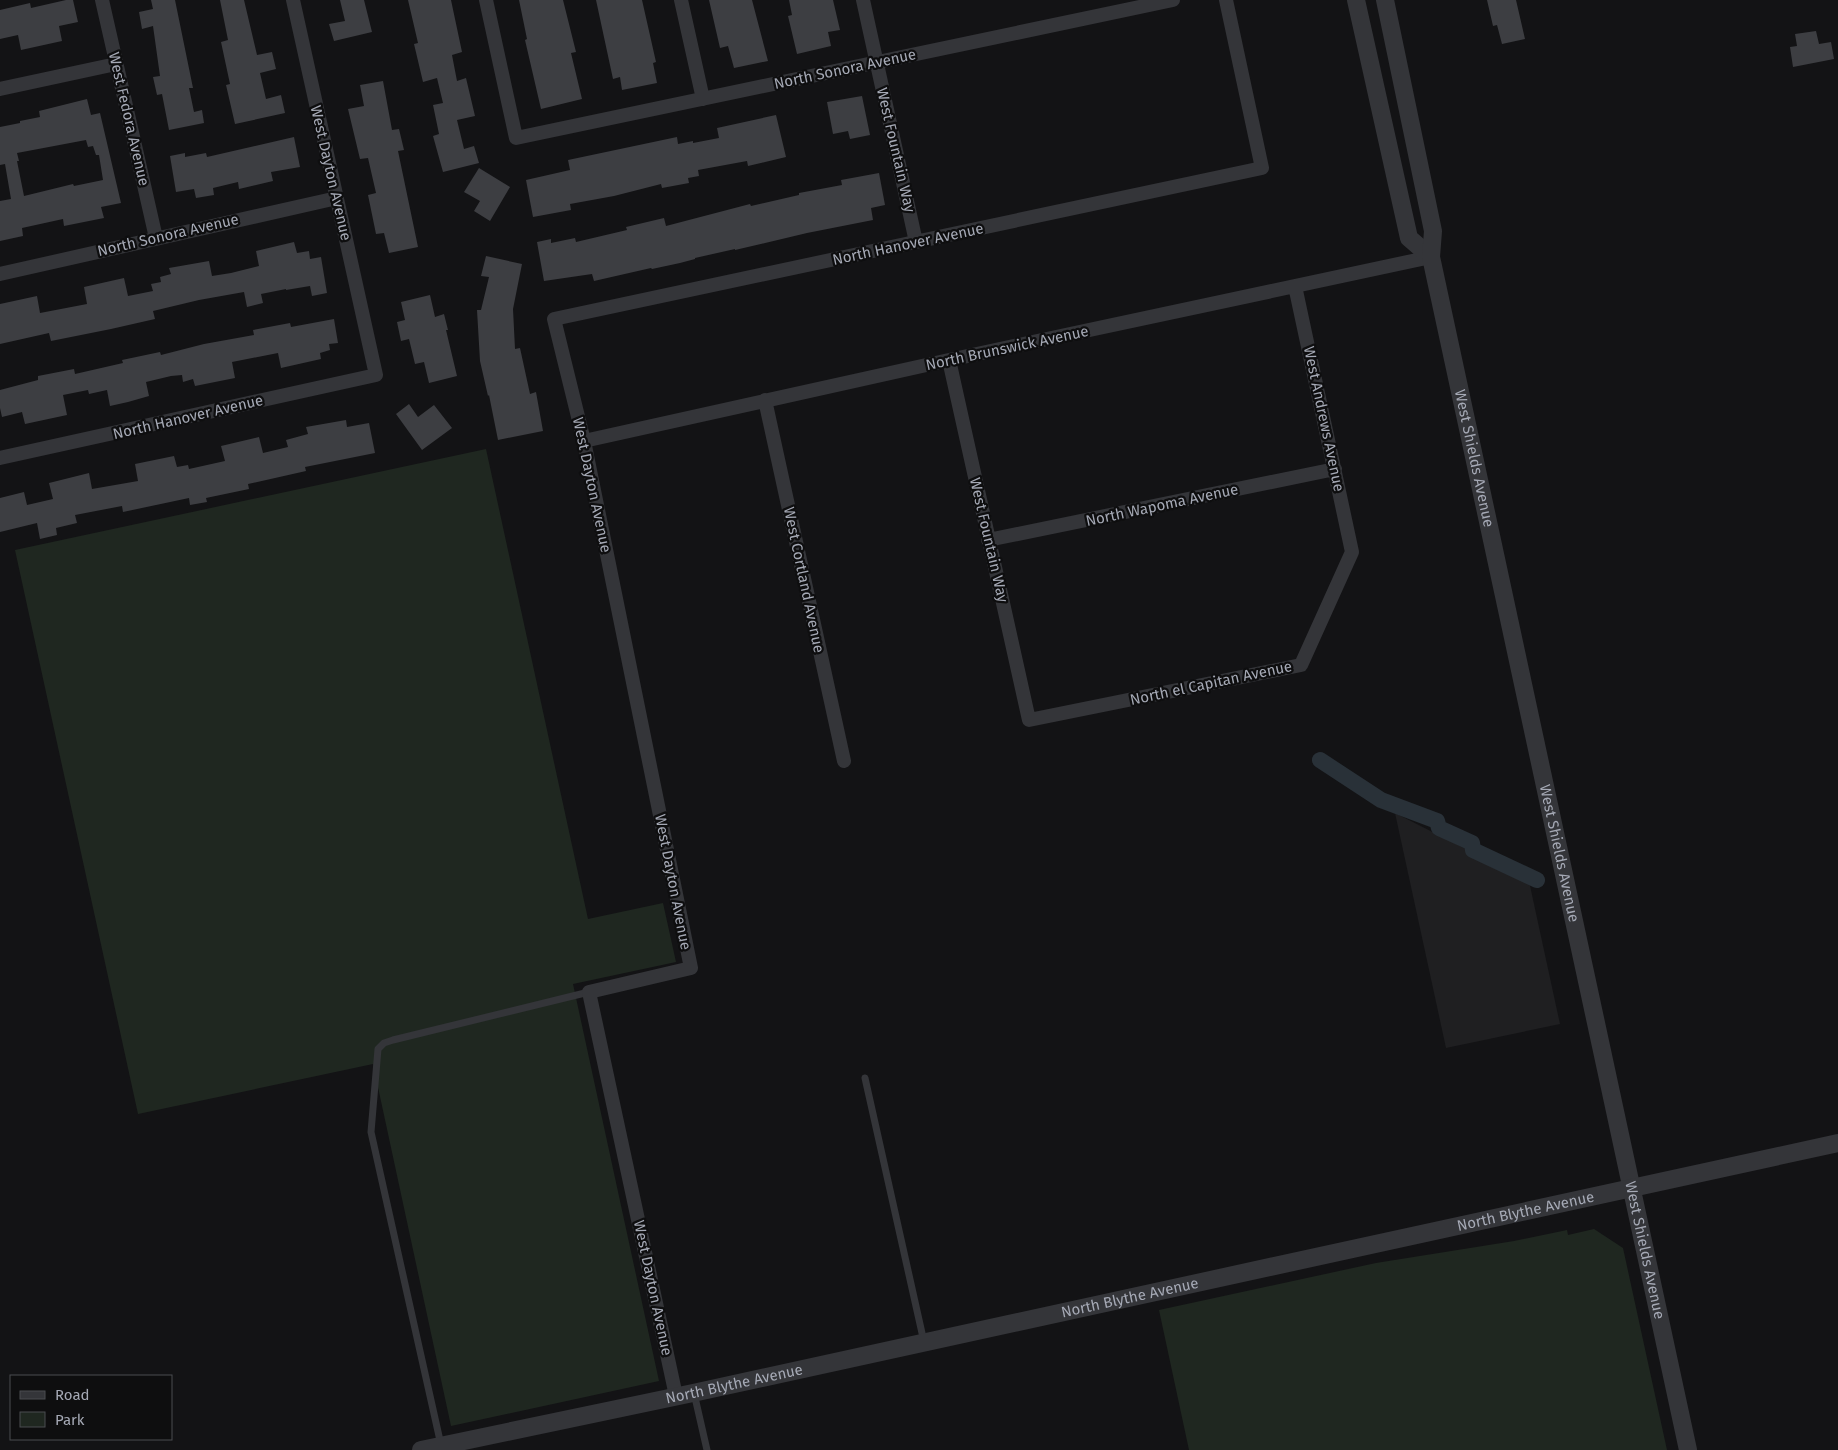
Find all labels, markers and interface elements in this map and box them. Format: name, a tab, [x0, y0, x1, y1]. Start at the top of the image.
street label: North Sonora Avenue	[772, 45, 918, 93]
street label: West Fedora Avenue	[105, 50, 153, 188]
street label: West Fountain Way	[873, 86, 919, 215]
street label: West Dayton Avenue	[307, 104, 355, 242]
street label: North Sonora Avenue	[96, 210, 240, 260]
street label: North Hanover Avenue	[831, 219, 985, 269]
street label: North Brunswick Avenue	[924, 322, 1090, 374]
street label: West Andrews Avenue	[1300, 345, 1348, 493]
street label: West Shields Avenue	[1451, 388, 1498, 529]
street label: North Hanover Avenue	[111, 391, 265, 443]
street label: West Dayton Avenue	[569, 416, 615, 554]
street label: West Fountain Way	[966, 476, 1012, 605]
street label: North Wapoma Avenue	[1084, 480, 1240, 530]
street label: West Cortland Avenue	[780, 505, 828, 655]
street label: North el Capitan Avenue	[1128, 657, 1294, 709]
street label: West Shields Avenue	[1536, 783, 1583, 924]
street label: West Dayton Avenue	[651, 812, 695, 952]
street label: West Shields Avenue	[1621, 1180, 1669, 1321]
street label: North Blythe Avenue	[1455, 1188, 1596, 1235]
street label: West Dayton Avenue	[630, 1219, 676, 1357]
street label: North Blythe Avenue	[1059, 1274, 1200, 1321]
street label: North Blythe Avenue	[664, 1360, 804, 1408]
legend	[10, 1375, 172, 1440]
text: Road	[55, 1386, 90, 1404]
text: Park	[55, 1411, 85, 1429]

